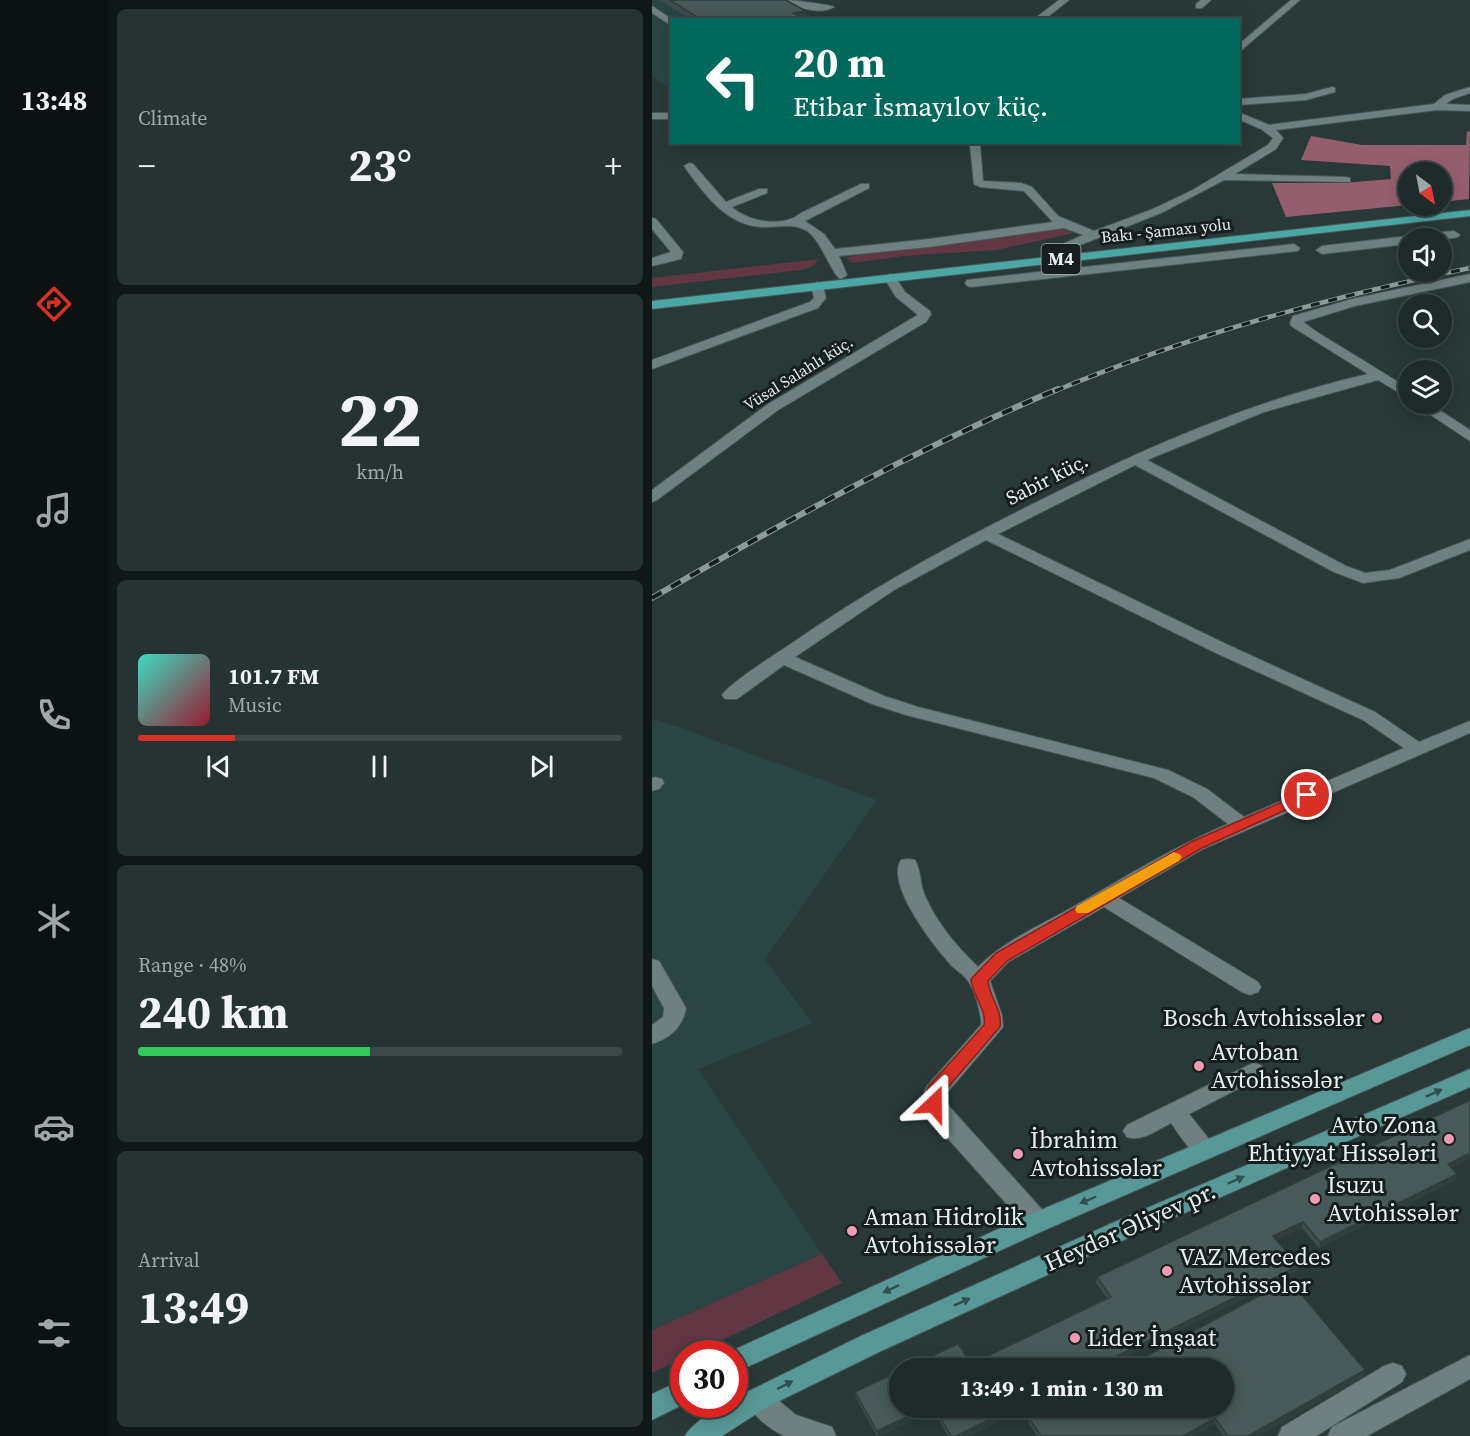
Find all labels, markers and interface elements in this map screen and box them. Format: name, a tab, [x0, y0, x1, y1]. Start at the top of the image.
text: 20 m	[793, 33, 886, 91]
icon: left	[694, 42, 772, 120]
text: 13:48	[21, 82, 87, 119]
text: Etibar İsmayılov küç.	[793, 88, 1048, 125]
text: Climate	[138, 104, 207, 132]
text: 23°	[348, 134, 412, 196]
text: −	[138, 143, 156, 188]
text: +	[604, 143, 622, 188]
north arrow	[1398, 162, 1452, 216]
map controls	[1398, 162, 1452, 414]
street label: Bakı - Şamaxı yolu	[1100, 212, 1232, 248]
button: sound	[1398, 228, 1452, 282]
road number: M4	[1042, 244, 1080, 274]
icon: directions	[33, 283, 75, 325]
button: search	[1398, 294, 1452, 348]
street label: Vüsal Salahlı küç.	[739, 330, 857, 416]
button: layers	[1398, 360, 1452, 414]
text: 22	[338, 365, 422, 472]
street label: Sabir küç.	[1001, 446, 1093, 512]
text: km/h	[356, 458, 404, 486]
icon: music	[33, 489, 75, 531]
text: 101.7 FM	[228, 661, 319, 691]
text: Music	[228, 691, 282, 719]
icon: phone	[33, 694, 75, 736]
icon: previous	[202, 750, 235, 783]
icon: pause	[363, 750, 396, 783]
icon: next	[525, 750, 558, 783]
pin	[1281, 769, 1332, 820]
icon: arrive	[1290, 778, 1323, 811]
icon: climate	[33, 900, 75, 942]
text: Range · 48%	[138, 951, 247, 979]
text: 240 km	[138, 981, 289, 1043]
place label: Bosch Avtohissələr	[1163, 1001, 1365, 1034]
marker: Bosch Avtohissələr	[1370, 1011, 1384, 1025]
place label: Avtoban Avtohissələr	[1211, 1035, 1343, 1096]
marker: Avtoban Avtohissələr	[1192, 1059, 1206, 1073]
position arrow	[902, 1072, 966, 1136]
one-way arrow	[1425, 1088, 1443, 1098]
icon: car	[33, 1106, 75, 1148]
place label: Avto Zona Ehtiyyat Hissələri	[1248, 1108, 1438, 1169]
place label: İbrahim Avtohissələr	[1030, 1123, 1162, 1184]
marker: Avto Zona Ehtiyyat Hissələri	[1442, 1132, 1456, 1146]
marker: İbrahim Avtohissələr	[1011, 1147, 1025, 1161]
place label: İsuzu Avtohissələr	[1327, 1168, 1459, 1229]
street label: Heydər Əliyev pr.	[1039, 1174, 1221, 1279]
one-way arrow	[1227, 1175, 1244, 1184]
marker: İsuzu Avtohissələr	[1308, 1192, 1322, 1206]
one-way arrow	[1078, 1195, 1096, 1205]
place label: Aman Hidrolik Avtohissələr	[864, 1200, 1025, 1261]
marker: Aman Hidrolik Avtohissələr	[845, 1224, 859, 1238]
place label: VAZ Mercedes Avtohissələr	[1179, 1240, 1331, 1301]
text: Arrival	[138, 1246, 200, 1274]
marker: VAZ Mercedes Avtohissələr	[1160, 1264, 1174, 1278]
text: 13:49	[138, 1276, 249, 1338]
one-way arrow	[882, 1284, 899, 1293]
one-way arrow	[953, 1297, 971, 1307]
icon: filters	[33, 1312, 75, 1354]
place label: Lider İnşaat	[1087, 1321, 1216, 1354]
marker: Lider İnşaat	[1068, 1331, 1082, 1345]
speed limit sign: 30	[670, 1340, 748, 1418]
text: 13:49 · 1 min · 130 m	[960, 1373, 1163, 1403]
one-way arrow	[777, 1380, 794, 1389]

